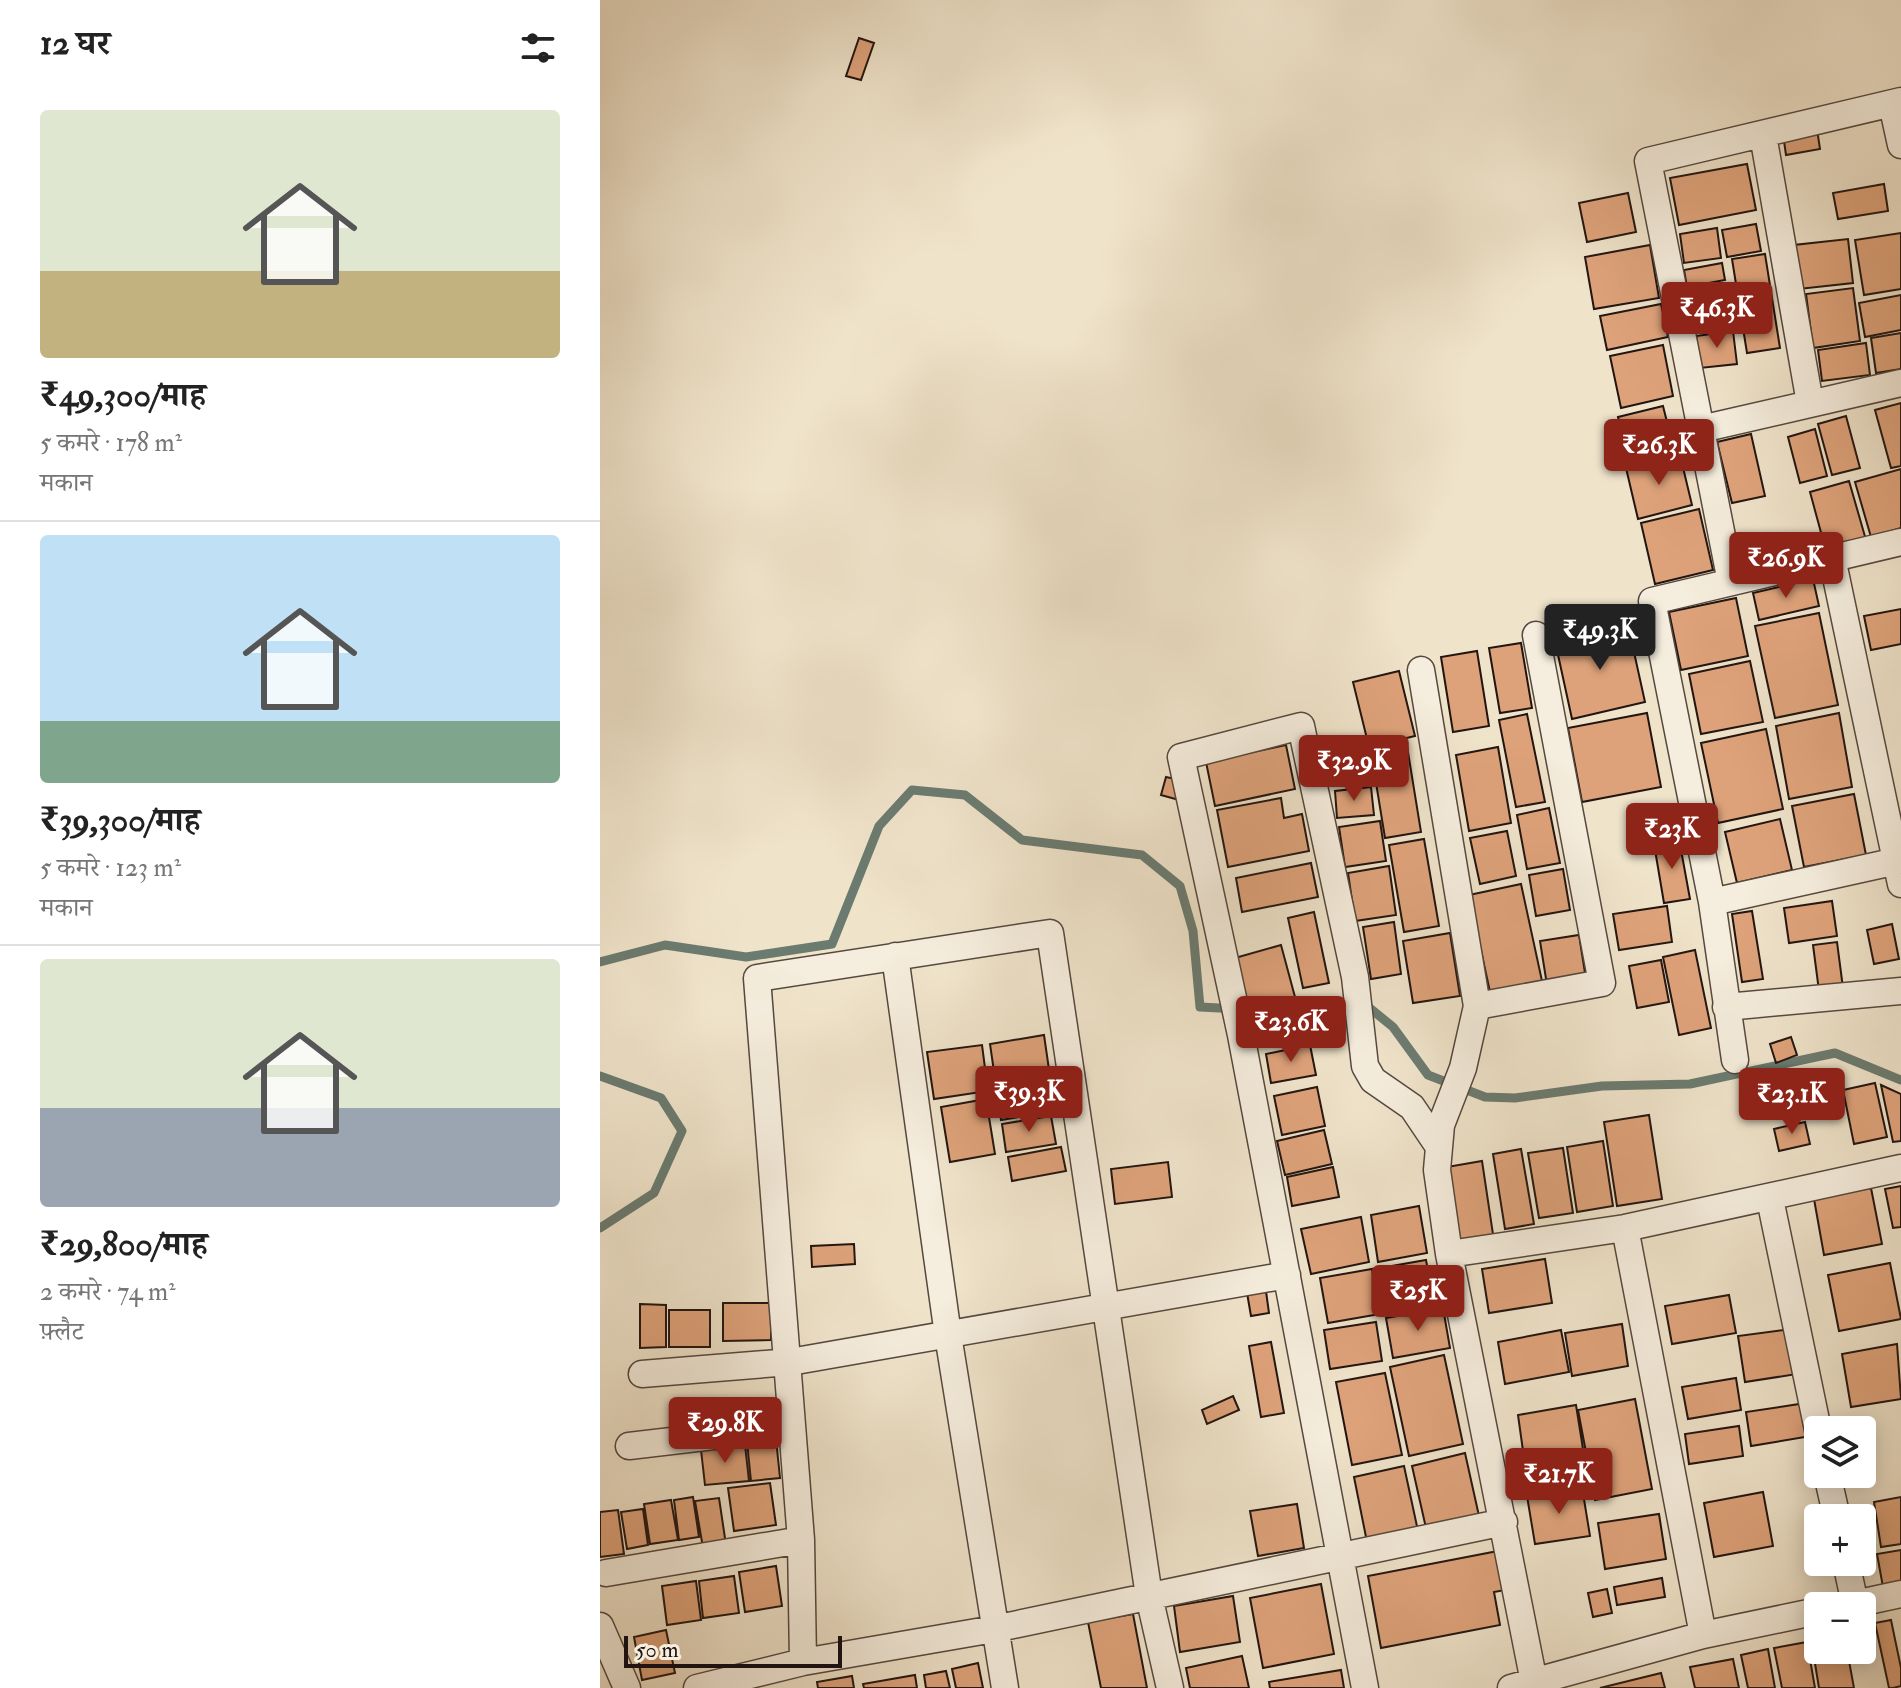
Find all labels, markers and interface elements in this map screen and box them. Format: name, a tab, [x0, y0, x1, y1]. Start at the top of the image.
text: 12 घर	[40, 22, 110, 65]
icon: filters	[516, 26, 560, 70]
icon: home	[228, 162, 372, 306]
pin: ₹46.3K	[1652, 282, 1782, 350]
text: ₹46.3K	[1679, 292, 1755, 324]
text: ₹49,300/माह	[40, 374, 206, 417]
pin: ₹26.3K	[1594, 419, 1724, 487]
text: 5 कमरे · 178 m²	[40, 427, 182, 459]
text: ₹26.3K	[1622, 429, 1696, 461]
text: मकान	[40, 467, 93, 499]
pin: ₹26.9K	[1721, 532, 1851, 600]
text: ₹26.9K	[1747, 542, 1825, 574]
icon: home	[228, 587, 372, 731]
pin: ₹49.3K	[1535, 604, 1665, 672]
text: ₹49.3K	[1562, 614, 1638, 646]
pin: ₹32.9K	[1289, 735, 1419, 803]
text: ₹32.9K	[1317, 745, 1391, 777]
text: ₹39,300/माह	[40, 799, 200, 842]
pin: ₹23K	[1625, 803, 1719, 871]
text: ₹23K	[1644, 813, 1700, 845]
text: 5 कमरे · 123 m²	[40, 852, 181, 884]
text: मकान	[40, 892, 93, 924]
pin: ₹23.6K	[1226, 996, 1356, 1064]
text: ₹23.6K	[1254, 1006, 1328, 1038]
icon: home	[228, 1011, 372, 1155]
pin: ₹39.3K	[964, 1066, 1094, 1134]
pin: ₹23.1K	[1727, 1068, 1857, 1136]
text: ₹39.3K	[993, 1076, 1065, 1108]
text: ₹23.1K	[1757, 1078, 1827, 1110]
text: ₹29,800/माह	[40, 1223, 208, 1266]
pin: ₹25K	[1371, 1265, 1465, 1333]
text: ₹25K	[1389, 1275, 1447, 1307]
text: 2 कमरे · 74 m²	[40, 1276, 176, 1308]
text: फ़्लैट	[40, 1316, 83, 1348]
pin: ₹29.8K	[660, 1397, 790, 1465]
text: ₹29.8K	[687, 1407, 763, 1439]
map controls	[1804, 1416, 1876, 1664]
button: layers	[1804, 1416, 1876, 1488]
pin: ₹21.7K	[1494, 1448, 1624, 1516]
text: ₹21.7K	[1523, 1458, 1595, 1490]
button: +	[1804, 1504, 1876, 1576]
button: −	[1804, 1592, 1876, 1664]
scale bar	[624, 1632, 842, 1668]
text: 50 m	[636, 1636, 678, 1664]

